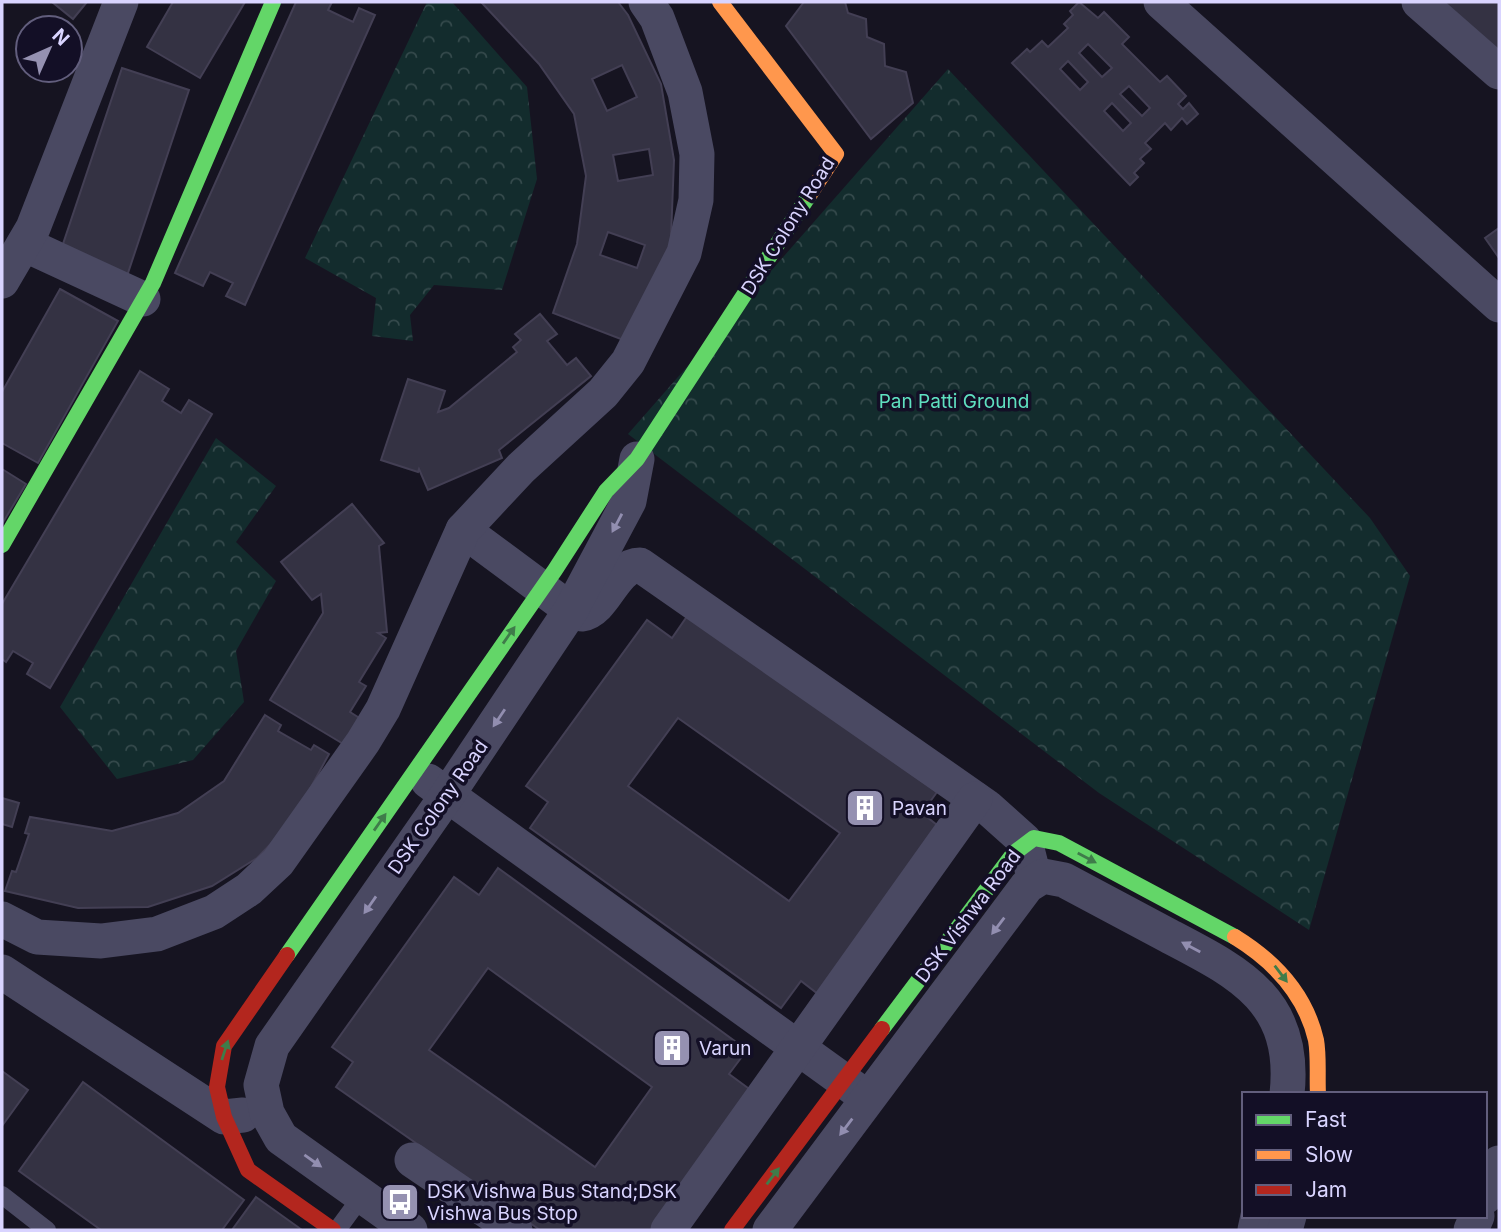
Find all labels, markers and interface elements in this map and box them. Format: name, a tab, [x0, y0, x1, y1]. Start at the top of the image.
north arrow	[14, 14, 84, 84]
text: N	[47, 24, 74, 51]
street label: DSK Colony Road	[736, 153, 840, 299]
park label: Pan Patti Ground	[879, 390, 1029, 413]
one-way arrow	[612, 514, 624, 534]
one-way arrow	[502, 626, 516, 644]
one-way arrow	[493, 708, 506, 727]
street label: DSK Colony Road	[383, 736, 493, 878]
building icon: Pavan	[844, 787, 886, 829]
place label: Pavan	[892, 797, 947, 820]
one-way arrow	[373, 813, 387, 831]
street label: DSK Vishwa Road	[911, 845, 1025, 987]
one-way arrow	[1077, 852, 1097, 864]
one-way arrow	[363, 896, 377, 914]
one-way arrow	[991, 916, 1005, 935]
one-way arrow	[1181, 942, 1201, 953]
one-way arrow	[1274, 964, 1289, 982]
building icon: Varun	[651, 1027, 693, 1069]
place label: Varun	[699, 1037, 751, 1060]
one-way arrow	[220, 1040, 231, 1061]
legend	[1242, 1092, 1487, 1218]
text: Fast	[1305, 1107, 1347, 1132]
one-way arrow	[840, 1118, 854, 1136]
text: Slow	[1305, 1142, 1353, 1167]
one-way arrow	[304, 1154, 322, 1168]
one-way arrow	[766, 1166, 780, 1185]
text: Jam	[1305, 1177, 1347, 1202]
place label: DSK Vishwa Bus Stand;DSK Vishwa Bus Stop	[427, 1180, 677, 1225]
bus stop icon: DSK Vishwa Bus Stand;DSK Vishwa Bus Stop	[379, 1181, 421, 1223]

